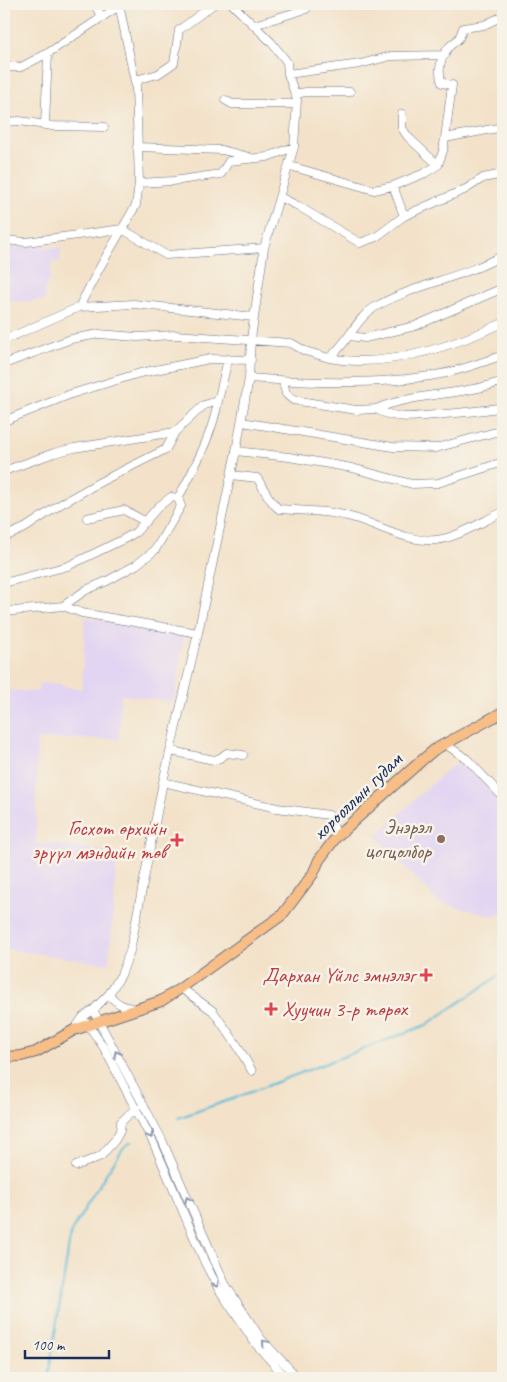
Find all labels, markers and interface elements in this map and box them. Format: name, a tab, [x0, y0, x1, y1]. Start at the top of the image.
street label: хорооллын гудам	[307, 746, 408, 845]
place label: Энэрэл цогцолбор	[365, 814, 433, 864]
place label: Госхот өрхийн эрүүл мэндийн төв	[33, 815, 171, 865]
marker: Госхот өрхийн эрүүл мэндийн төв	[170, 833, 184, 847]
marker: Энэрэл цогцолбор	[435, 833, 447, 845]
place label: Дархан Үйлс эмнэлэг	[263, 962, 418, 988]
marker: Дархан Үйлс эмнэлэг	[419, 968, 433, 982]
place label: Хуучин 3-р төрөх	[282, 996, 409, 1022]
marker: Хуучин 3-р төрөх	[264, 1002, 278, 1016]
one-way arrow	[113, 1051, 123, 1060]
one-way arrow	[144, 1130, 154, 1139]
one-way arrow	[183, 1196, 194, 1205]
one-way arrow	[210, 1279, 220, 1288]
scale bar	[25, 1327, 109, 1359]
text: 100 m	[32, 1336, 66, 1355]
one-way arrow	[261, 1339, 270, 1348]

